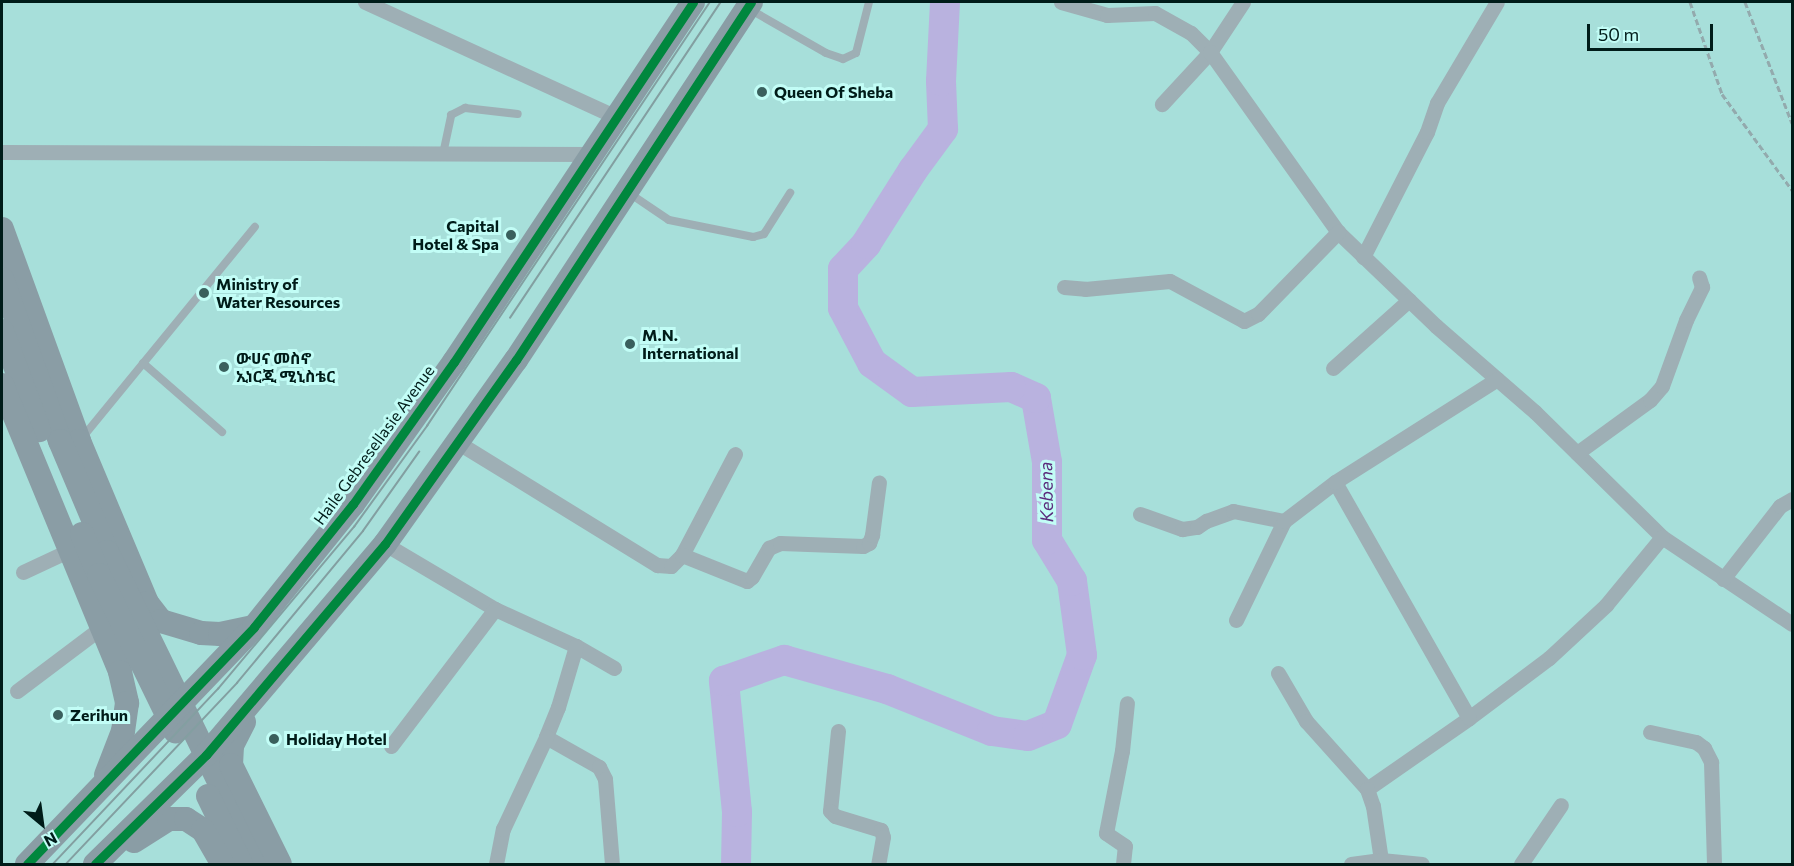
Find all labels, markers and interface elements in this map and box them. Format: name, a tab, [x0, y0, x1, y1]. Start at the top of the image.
scale bar	[1590, 12, 1716, 50]
text: 50 m	[1598, 23, 1639, 45]
place label: Queen Of Sheba	[774, 82, 893, 102]
marker: Queen Of Sheba	[755, 85, 769, 99]
place label: Capital Hotel & Spa	[412, 216, 499, 254]
marker: Capital Hotel & Spa	[504, 228, 518, 242]
place label: Ministry of Water Resources	[216, 274, 340, 312]
marker: Ministry of Water Resources	[197, 286, 211, 300]
place label: M.N. International	[642, 325, 739, 363]
marker: M.N. International	[623, 337, 637, 351]
place label: ውሀና መስኖ ኢነርጂ ሚኒስቴር	[236, 348, 335, 386]
marker: ውሀና መስኖ ኢነርጂ ሚኒስቴር	[217, 360, 231, 374]
street label: Haile Gebresellasie Avenue	[310, 361, 438, 529]
water label: Kebena	[1035, 462, 1057, 522]
place label: Zerihun	[70, 705, 128, 725]
marker: Zerihun	[51, 708, 65, 722]
place label: Holiday Hotel	[286, 729, 387, 749]
marker: Holiday Hotel	[267, 732, 281, 746]
north arrow	[12, 794, 72, 854]
text: N	[41, 829, 61, 851]

